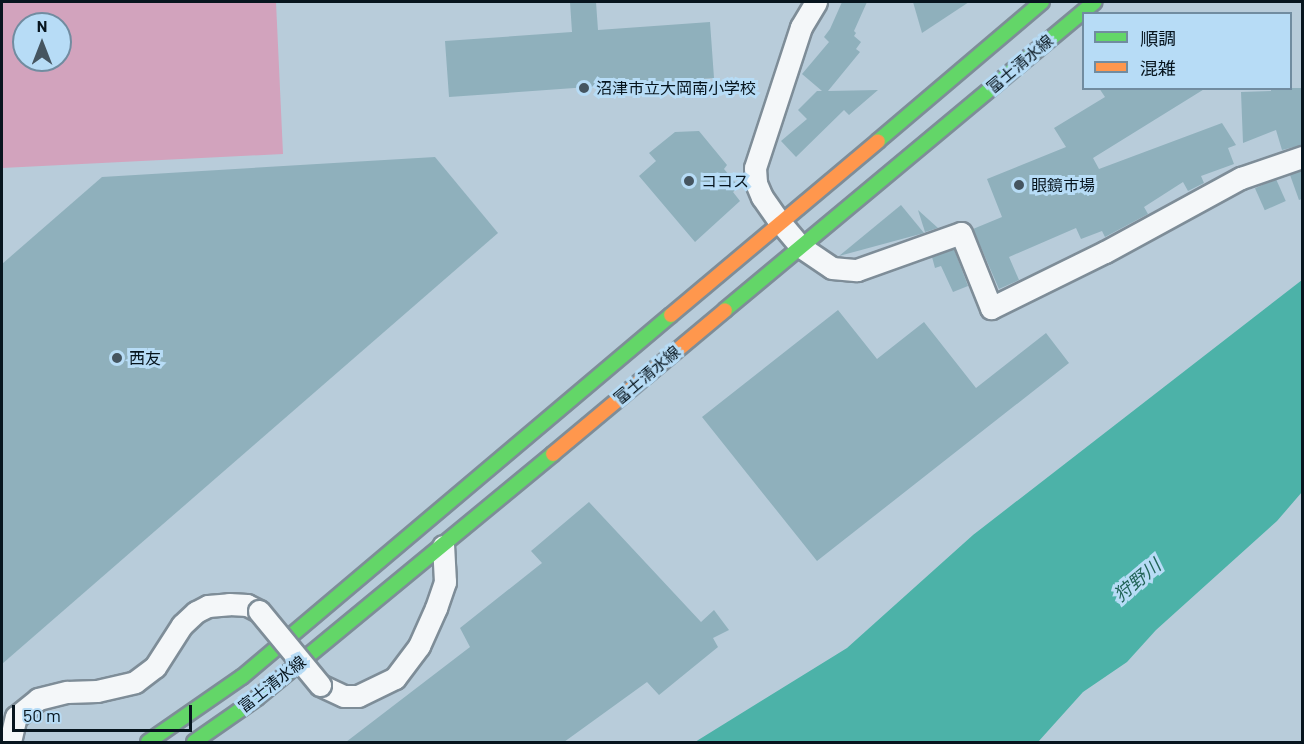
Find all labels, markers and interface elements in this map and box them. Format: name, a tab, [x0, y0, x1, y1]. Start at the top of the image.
north arrow	[12, 12, 72, 72]
legend	[1082, 12, 1292, 90]
text: N	[37, 16, 47, 35]
text: 順調	[1140, 27, 1176, 49]
street label: 富士清水線	[983, 31, 1057, 97]
text: 混雑	[1140, 57, 1176, 79]
place label: 沼津市立大岡南小学校	[596, 78, 756, 98]
marker: 沼津市立大岡南小学校	[577, 81, 591, 95]
place label: ココス	[701, 171, 749, 191]
marker: ココス	[682, 174, 696, 188]
place label: 眼鏡市場	[1031, 175, 1095, 195]
marker: 眼鏡市場	[1012, 178, 1026, 192]
street label: 富士清水線	[610, 342, 684, 408]
place label: 西友	[129, 348, 161, 368]
marker: 西友	[110, 351, 124, 365]
water label: 狩野川	[1109, 554, 1165, 606]
street label: 富士清水線	[235, 652, 309, 716]
scale bar	[15, 693, 195, 731]
text: 50 m	[23, 704, 61, 726]

